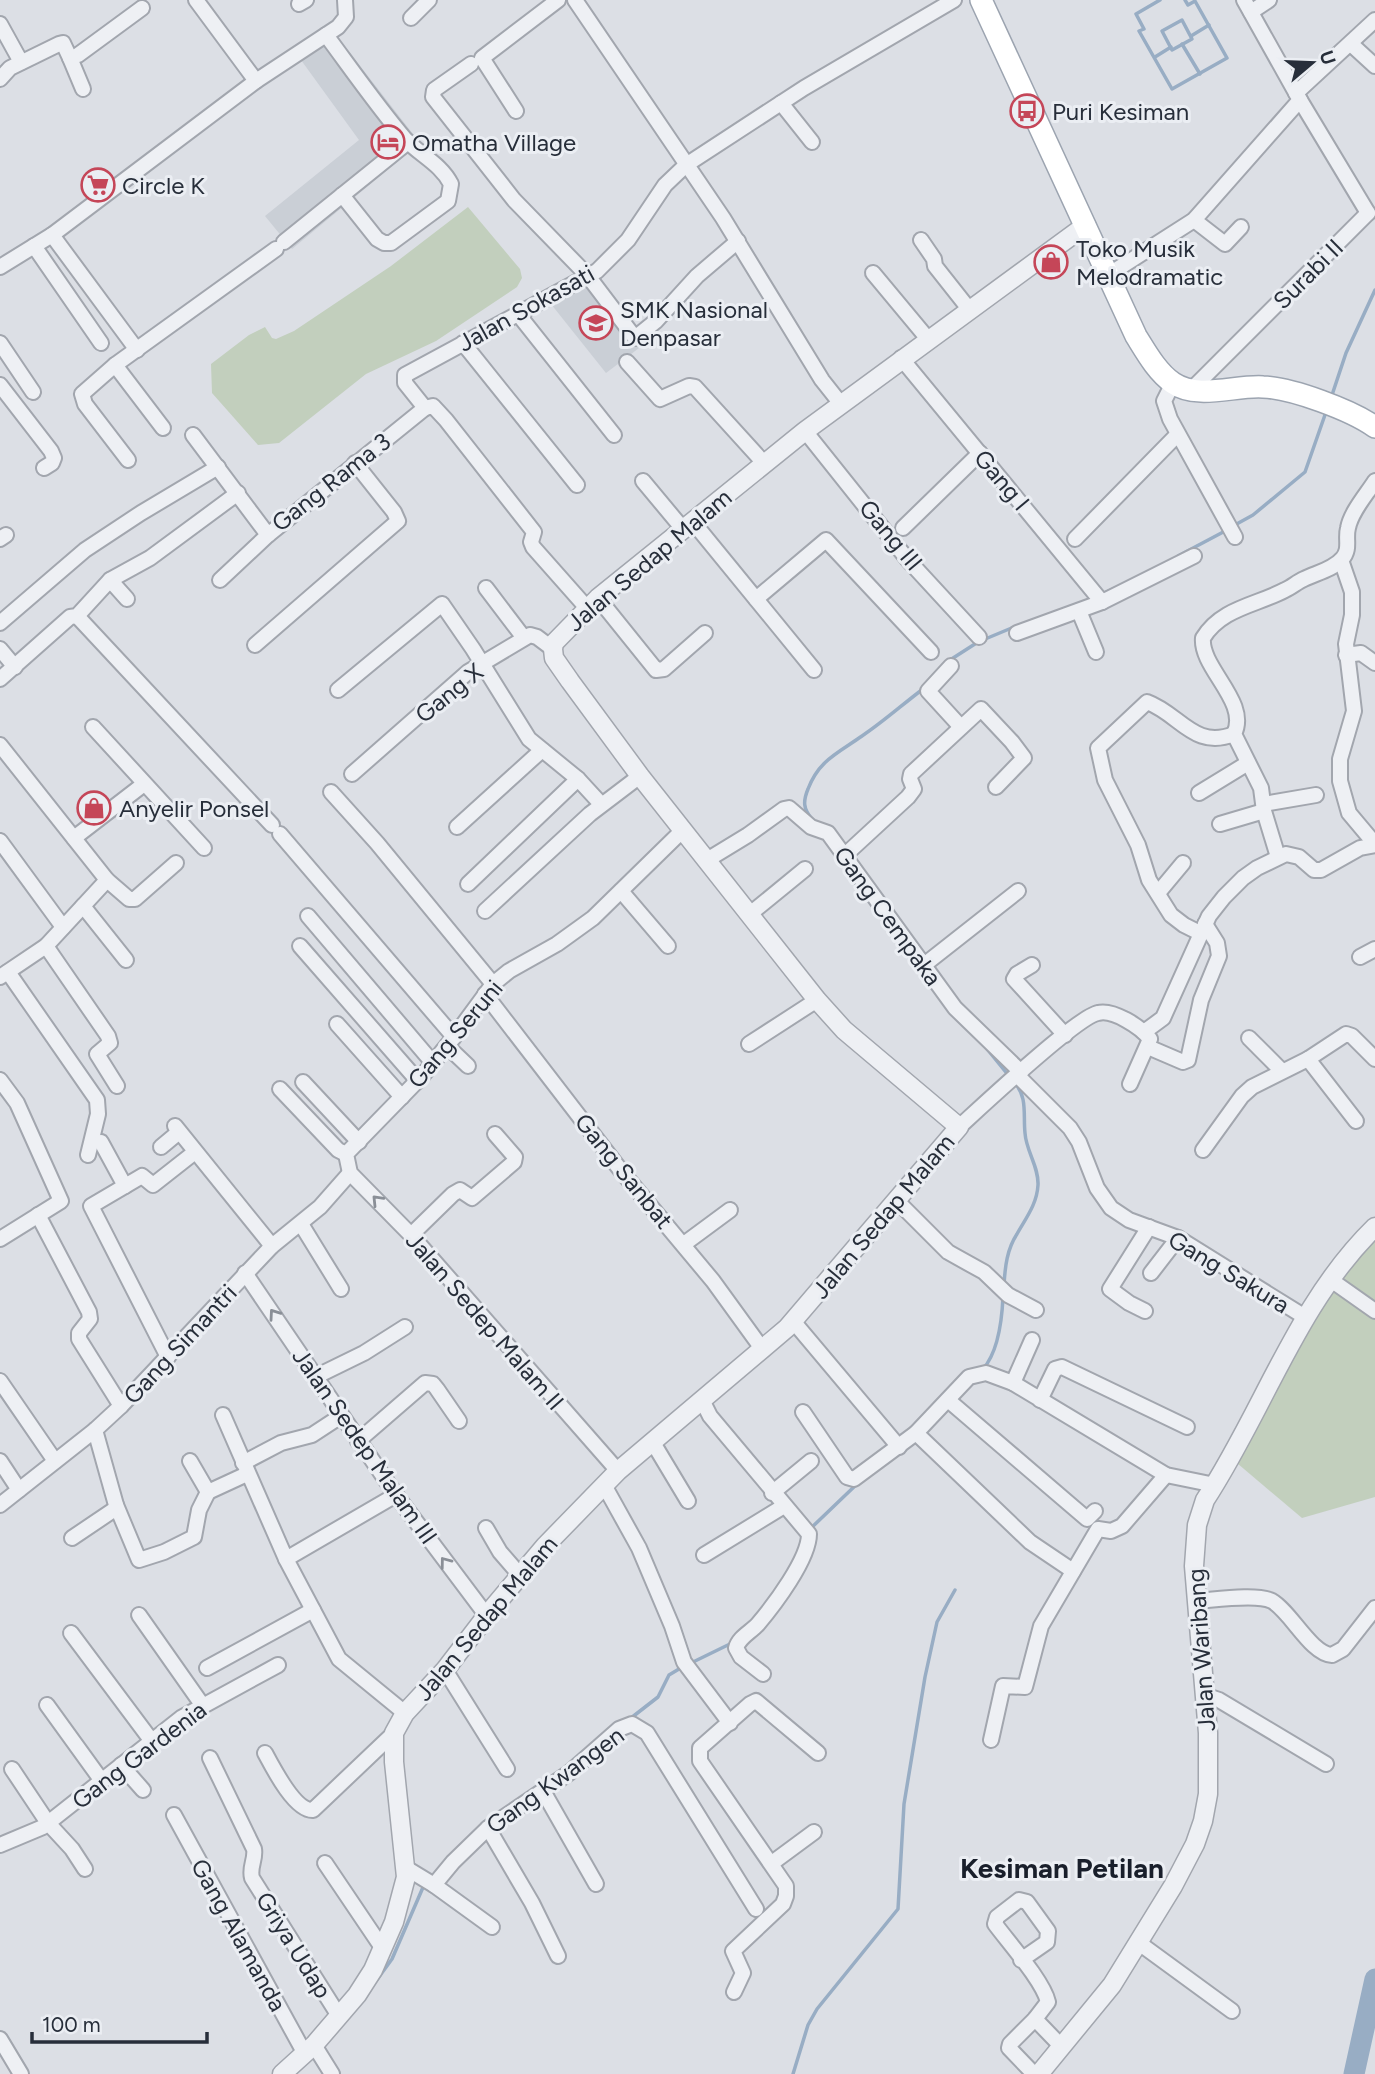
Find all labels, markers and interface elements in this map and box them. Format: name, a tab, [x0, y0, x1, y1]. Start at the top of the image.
north arrow	[1277, 28, 1347, 98]
text: U	[1315, 48, 1341, 68]
bus stop icon: Puri Kesiman	[1008, 92, 1046, 130]
place label: Puri Kesiman	[1052, 97, 1189, 126]
hotel icon: Omatha Village	[369, 123, 407, 161]
place label: Omatha Village	[412, 128, 576, 157]
supermarket icon: Circle K	[79, 166, 117, 204]
place label: Circle K	[122, 171, 205, 200]
street label: Surabi II	[1267, 233, 1349, 315]
place label: Toko Musik Melodramatic	[1076, 234, 1223, 291]
shop icon: Toko Musik Melodramatic	[1032, 243, 1070, 281]
street label: Jalan Sokasati	[453, 259, 599, 357]
place label: SMK Nasional Denpasar	[620, 295, 768, 352]
school or university icon: SMK Nasional Denpasar	[577, 304, 615, 342]
street label: Gang Rama 3	[266, 427, 396, 537]
street label: Gang I	[968, 444, 1036, 516]
street label: Jalan Sedap Malam	[561, 483, 737, 637]
street label: Gang III	[853, 494, 929, 576]
street label: Gang X	[409, 657, 489, 729]
shop icon: Anyelir Ponsel	[75, 789, 113, 827]
place label: Anyelir Ponsel	[119, 794, 269, 823]
street label: Gang Cempaka	[828, 841, 948, 991]
street label: Gang Seruni	[401, 974, 509, 1094]
street label: Gang Sanbat	[569, 1108, 679, 1234]
street label: Jalan Sedap Malam	[806, 1128, 960, 1304]
one-way arrow	[372, 1196, 385, 1209]
street label: Gang Sakura	[1163, 1224, 1295, 1320]
street label: Jalan Sedep Malam II	[400, 1226, 570, 1416]
street label: Gang Simantri	[117, 1278, 243, 1410]
one-way arrow	[269, 1309, 282, 1322]
street label: Jalan Sedep Malam III	[286, 1342, 444, 1550]
street label: Jalan Sedap Malam	[409, 1530, 563, 1706]
one-way arrow	[441, 1557, 454, 1570]
street label: Jalan Waribang	[1181, 1568, 1221, 1732]
street label: Gang Gardenia	[66, 1695, 212, 1815]
street label: Gang Kwangen	[481, 1720, 629, 1840]
district label: Kesiman Petilan	[960, 1851, 1164, 1885]
street label: Gang Alamanda	[185, 1854, 293, 2016]
street label: Griya Udap	[250, 1886, 338, 2004]
scale bar	[32, 2000, 206, 2044]
text: 100 m	[42, 2012, 101, 2037]

